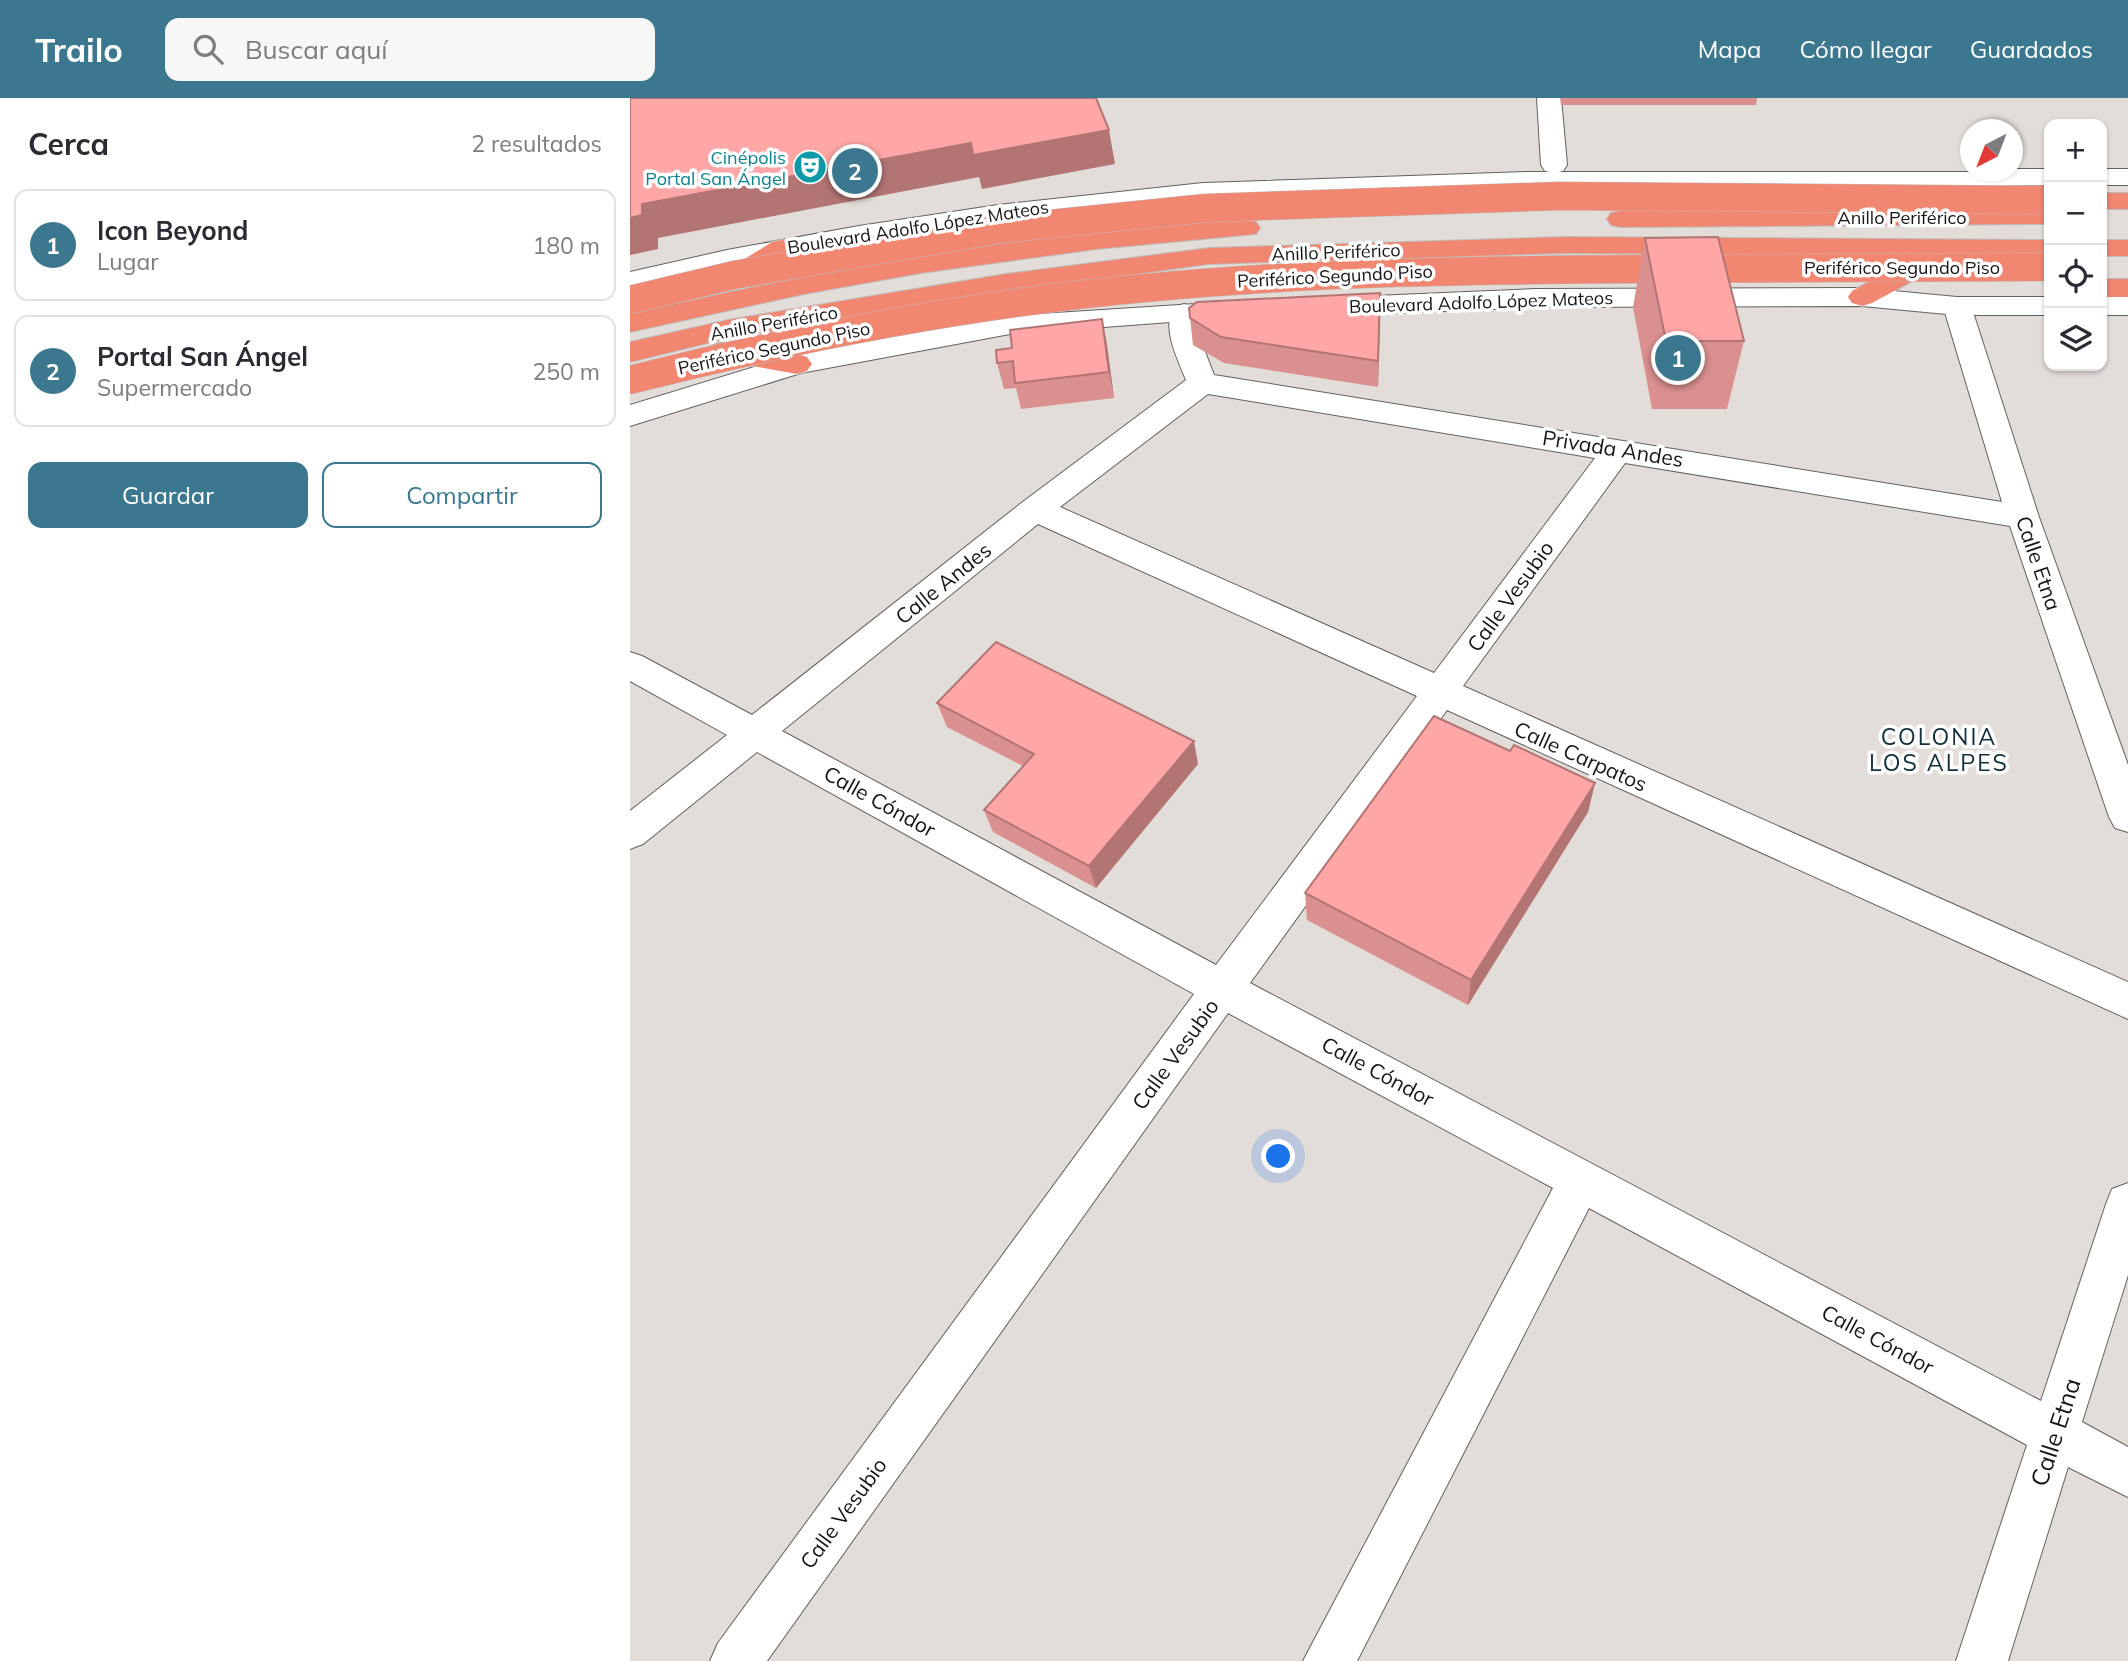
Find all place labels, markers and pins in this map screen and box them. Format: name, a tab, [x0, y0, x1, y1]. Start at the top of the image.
pin: 2	[832, 145, 878, 197]
place label: Cinépolis Portal San Ángel	[645, 146, 786, 190]
theatre icon: Cinépolis Portal San Ángel	[791, 148, 829, 186]
pin: 1	[1655, 332, 1701, 384]

